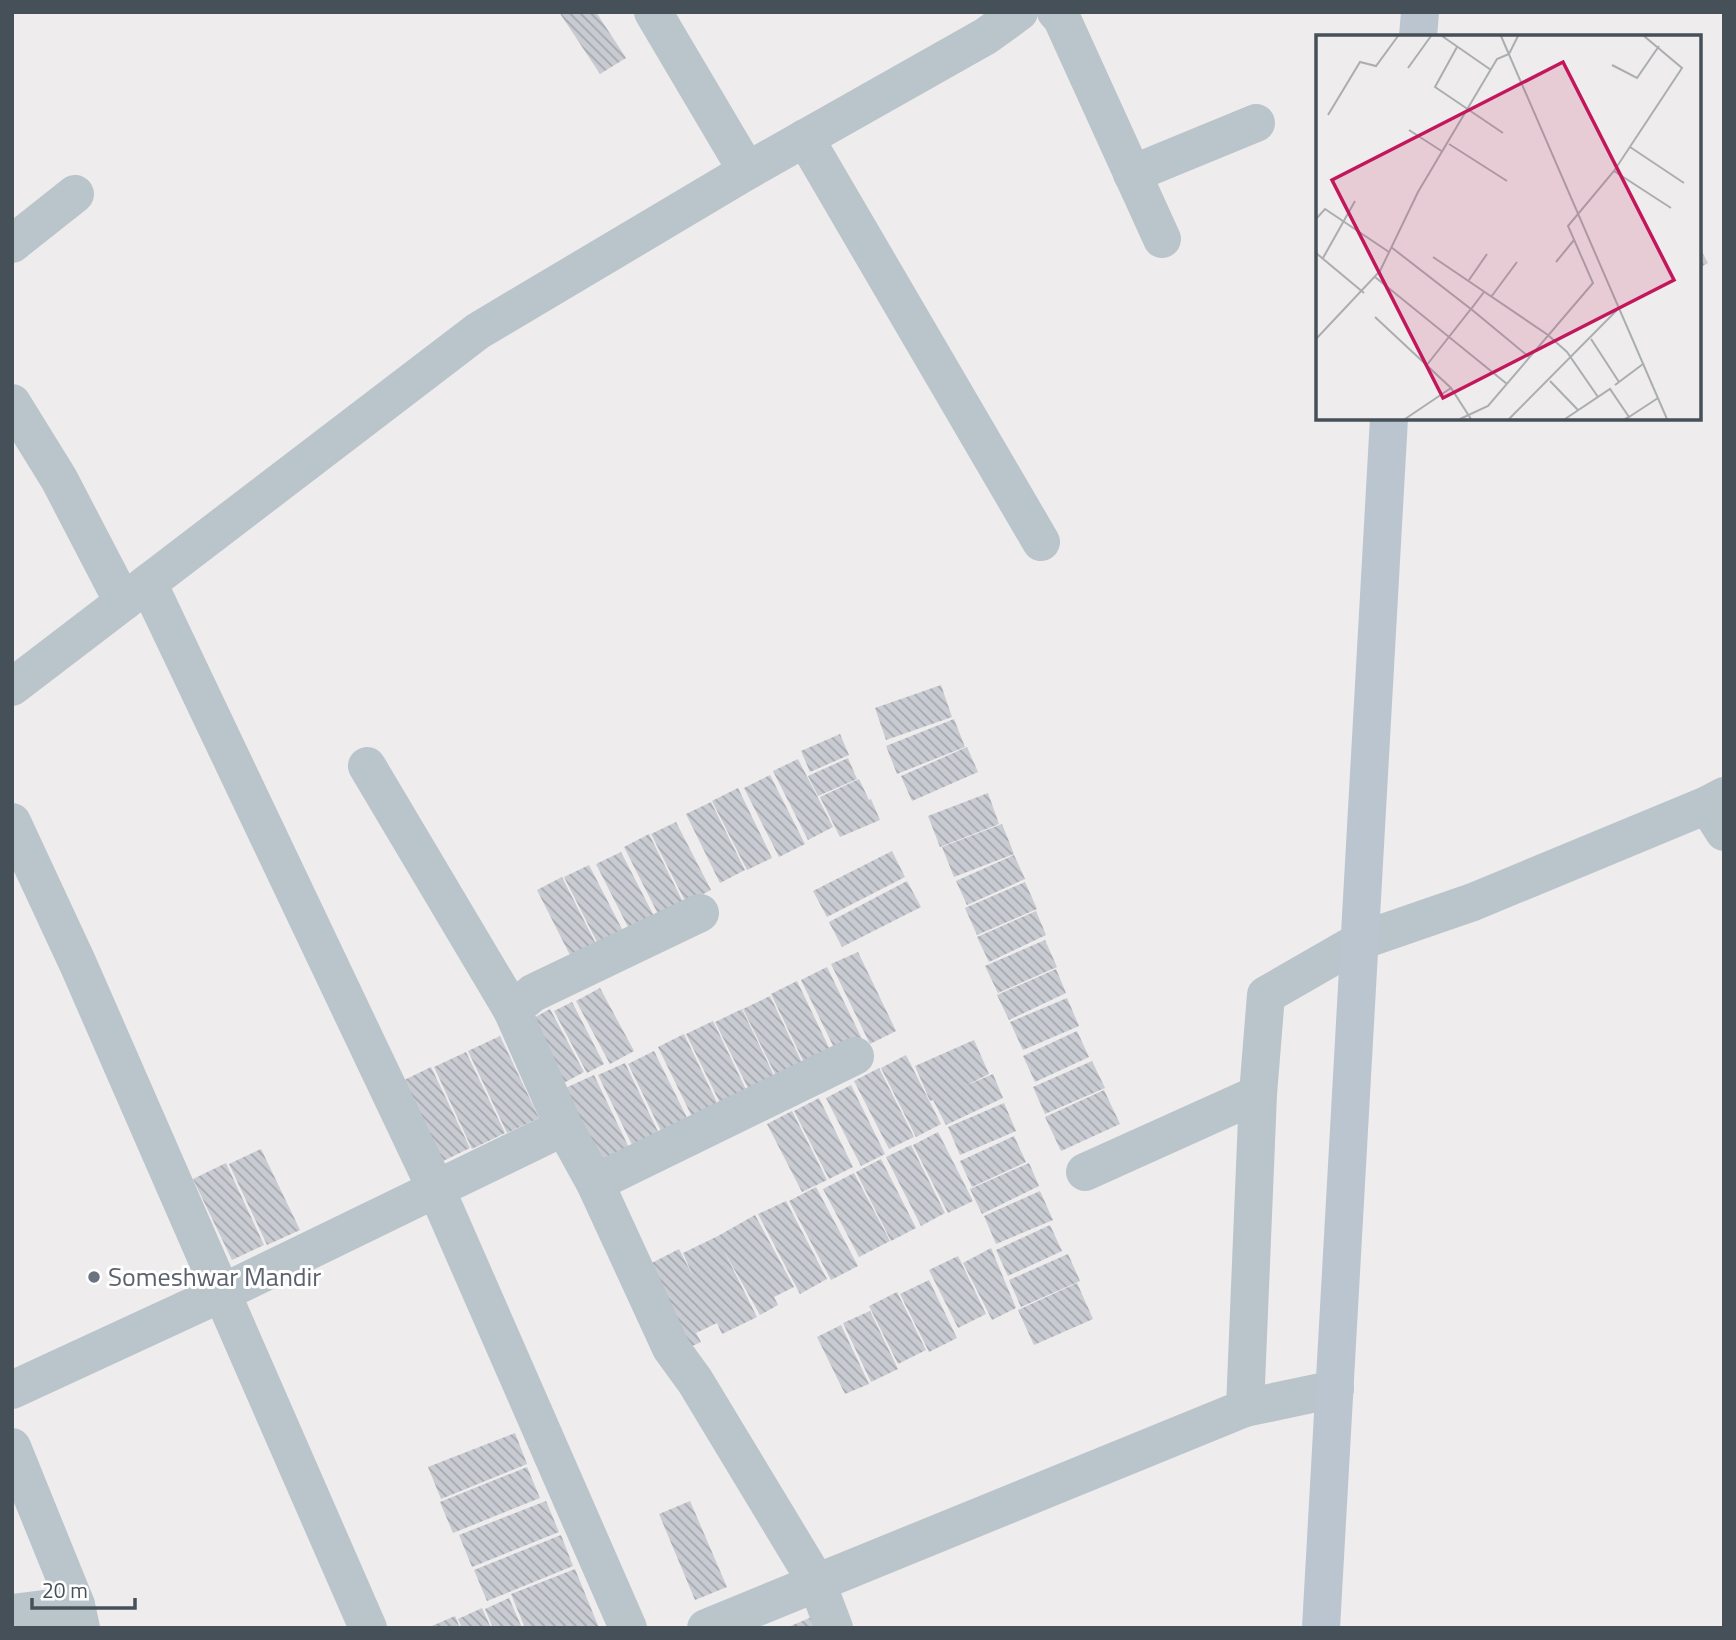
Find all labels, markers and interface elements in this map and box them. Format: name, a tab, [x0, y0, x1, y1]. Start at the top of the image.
inset map	[1316, 35, 1701, 420]
place label: Someshwar Mandir	[108, 1257, 321, 1296]
marker: Someshwar Mandir	[86, 1269, 102, 1285]
scale bar	[32, 1566, 135, 1610]
text: 20 m	[42, 1574, 88, 1606]

